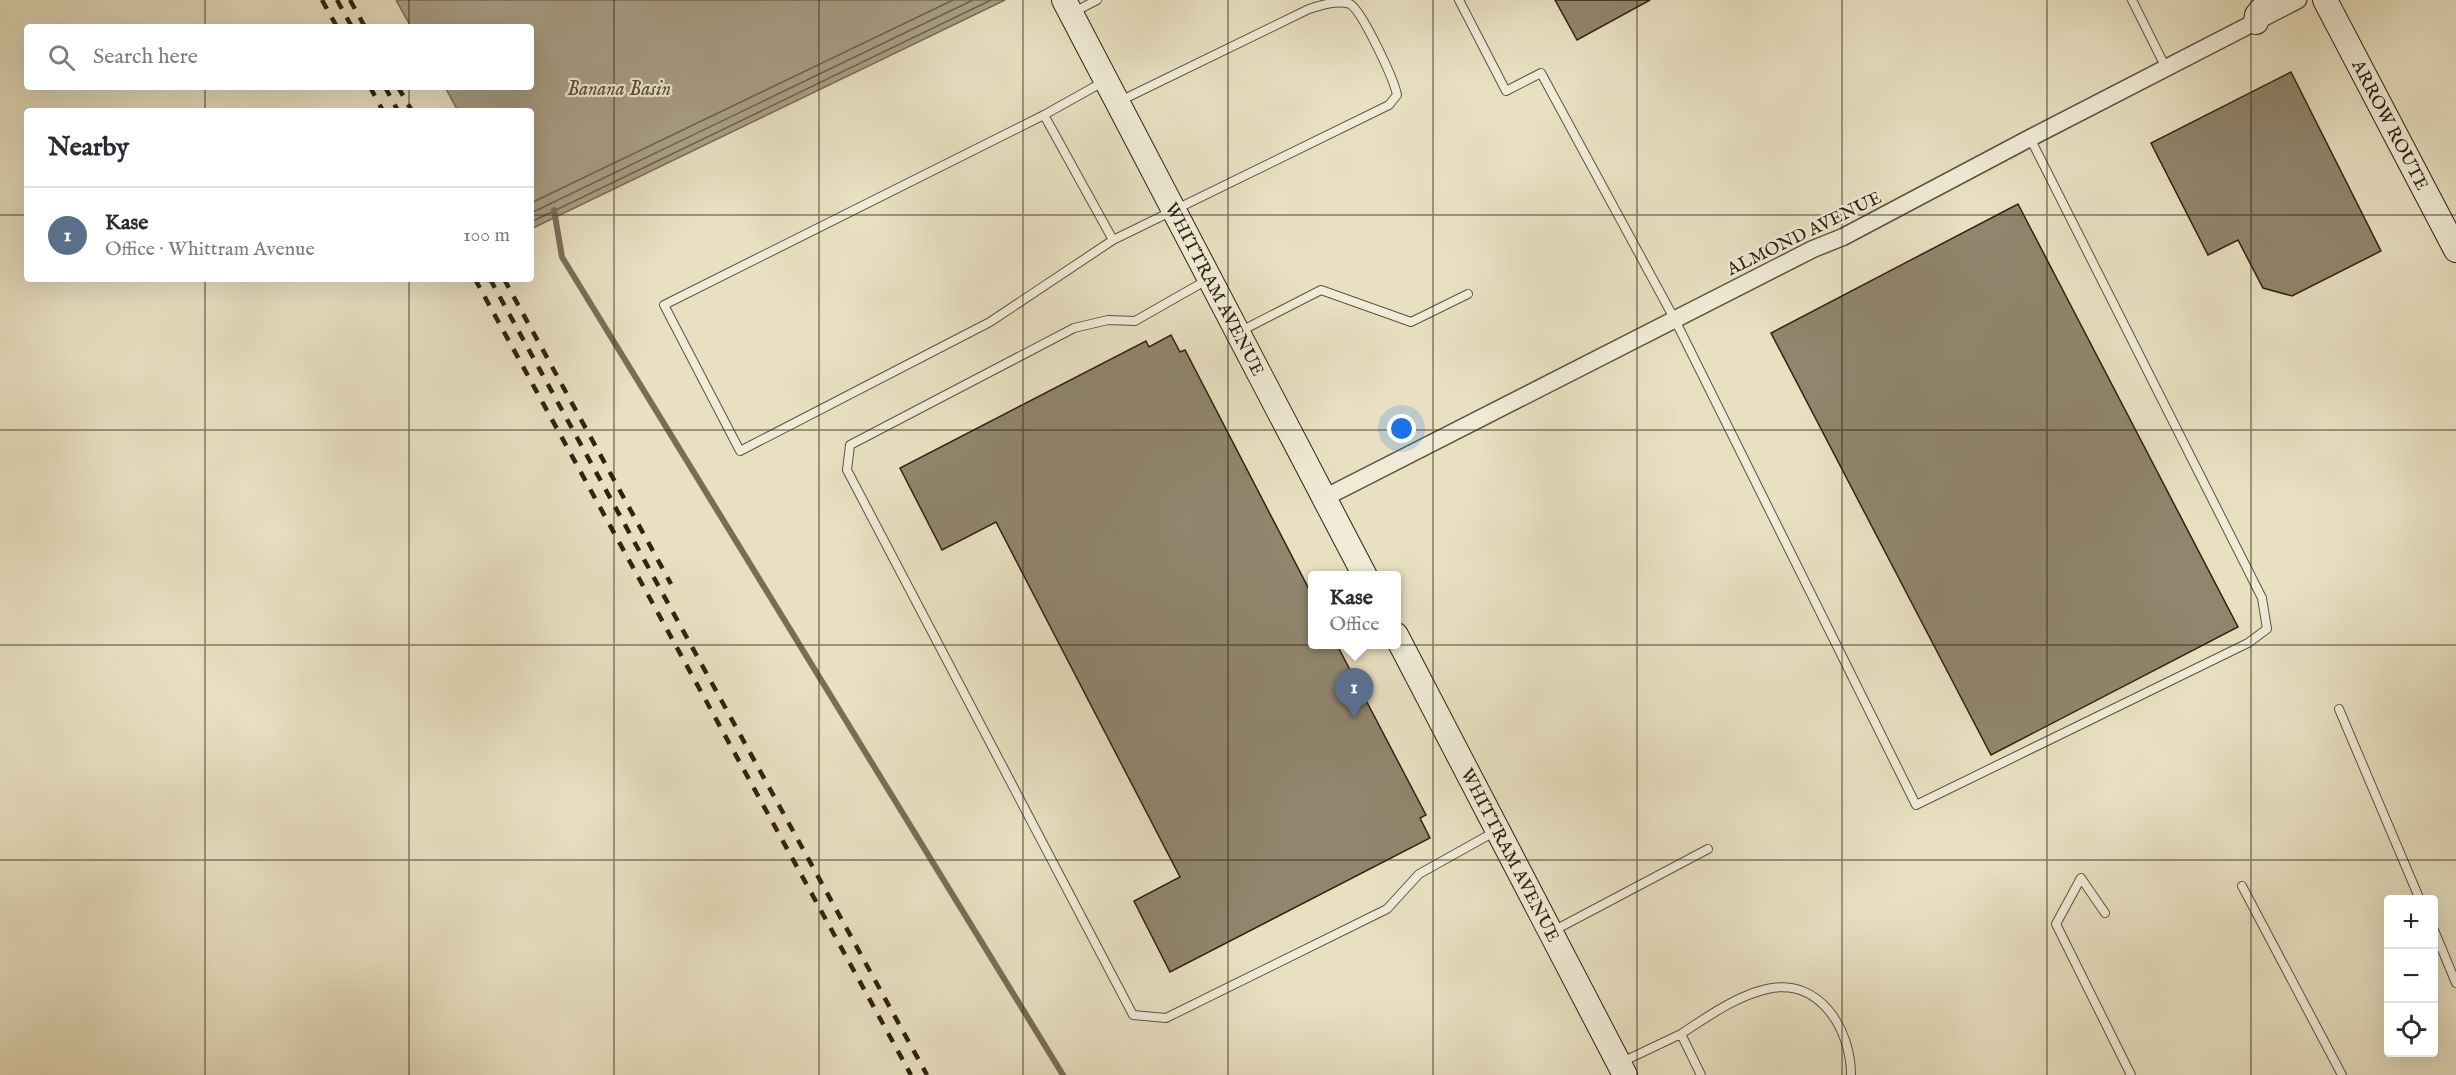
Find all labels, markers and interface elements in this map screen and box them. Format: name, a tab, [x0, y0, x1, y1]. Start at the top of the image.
search box	[24, 24, 534, 90]
icon: search	[45, 41, 78, 74]
text: Search here	[93, 43, 198, 71]
street label: ARROW ROUTE	[2345, 56, 2433, 195]
water label: Banana Basin	[567, 77, 671, 102]
text: Nearby	[48, 131, 129, 164]
street label: ALMOND AVENUE	[1723, 187, 1886, 282]
street label: WHITTRAM AVENUE	[1159, 199, 1268, 380]
text: Kase	[105, 209, 148, 237]
text: 1	[64, 223, 71, 248]
text: 100 m	[463, 223, 510, 248]
text: Office · Whittram Avenue	[105, 237, 315, 262]
your location	[1387, 414, 1416, 443]
popup	[1308, 571, 1401, 649]
text: Kase	[1330, 584, 1373, 612]
text: Office	[1330, 612, 1379, 637]
pin: 1	[1334, 668, 1374, 718]
street label: WHITTRAM AVENUE	[1455, 765, 1564, 946]
map controls	[2384, 895, 2438, 1057]
button: +	[2384, 895, 2438, 949]
button: −	[2384, 949, 2438, 1003]
button: locate	[2384, 1003, 2438, 1057]

